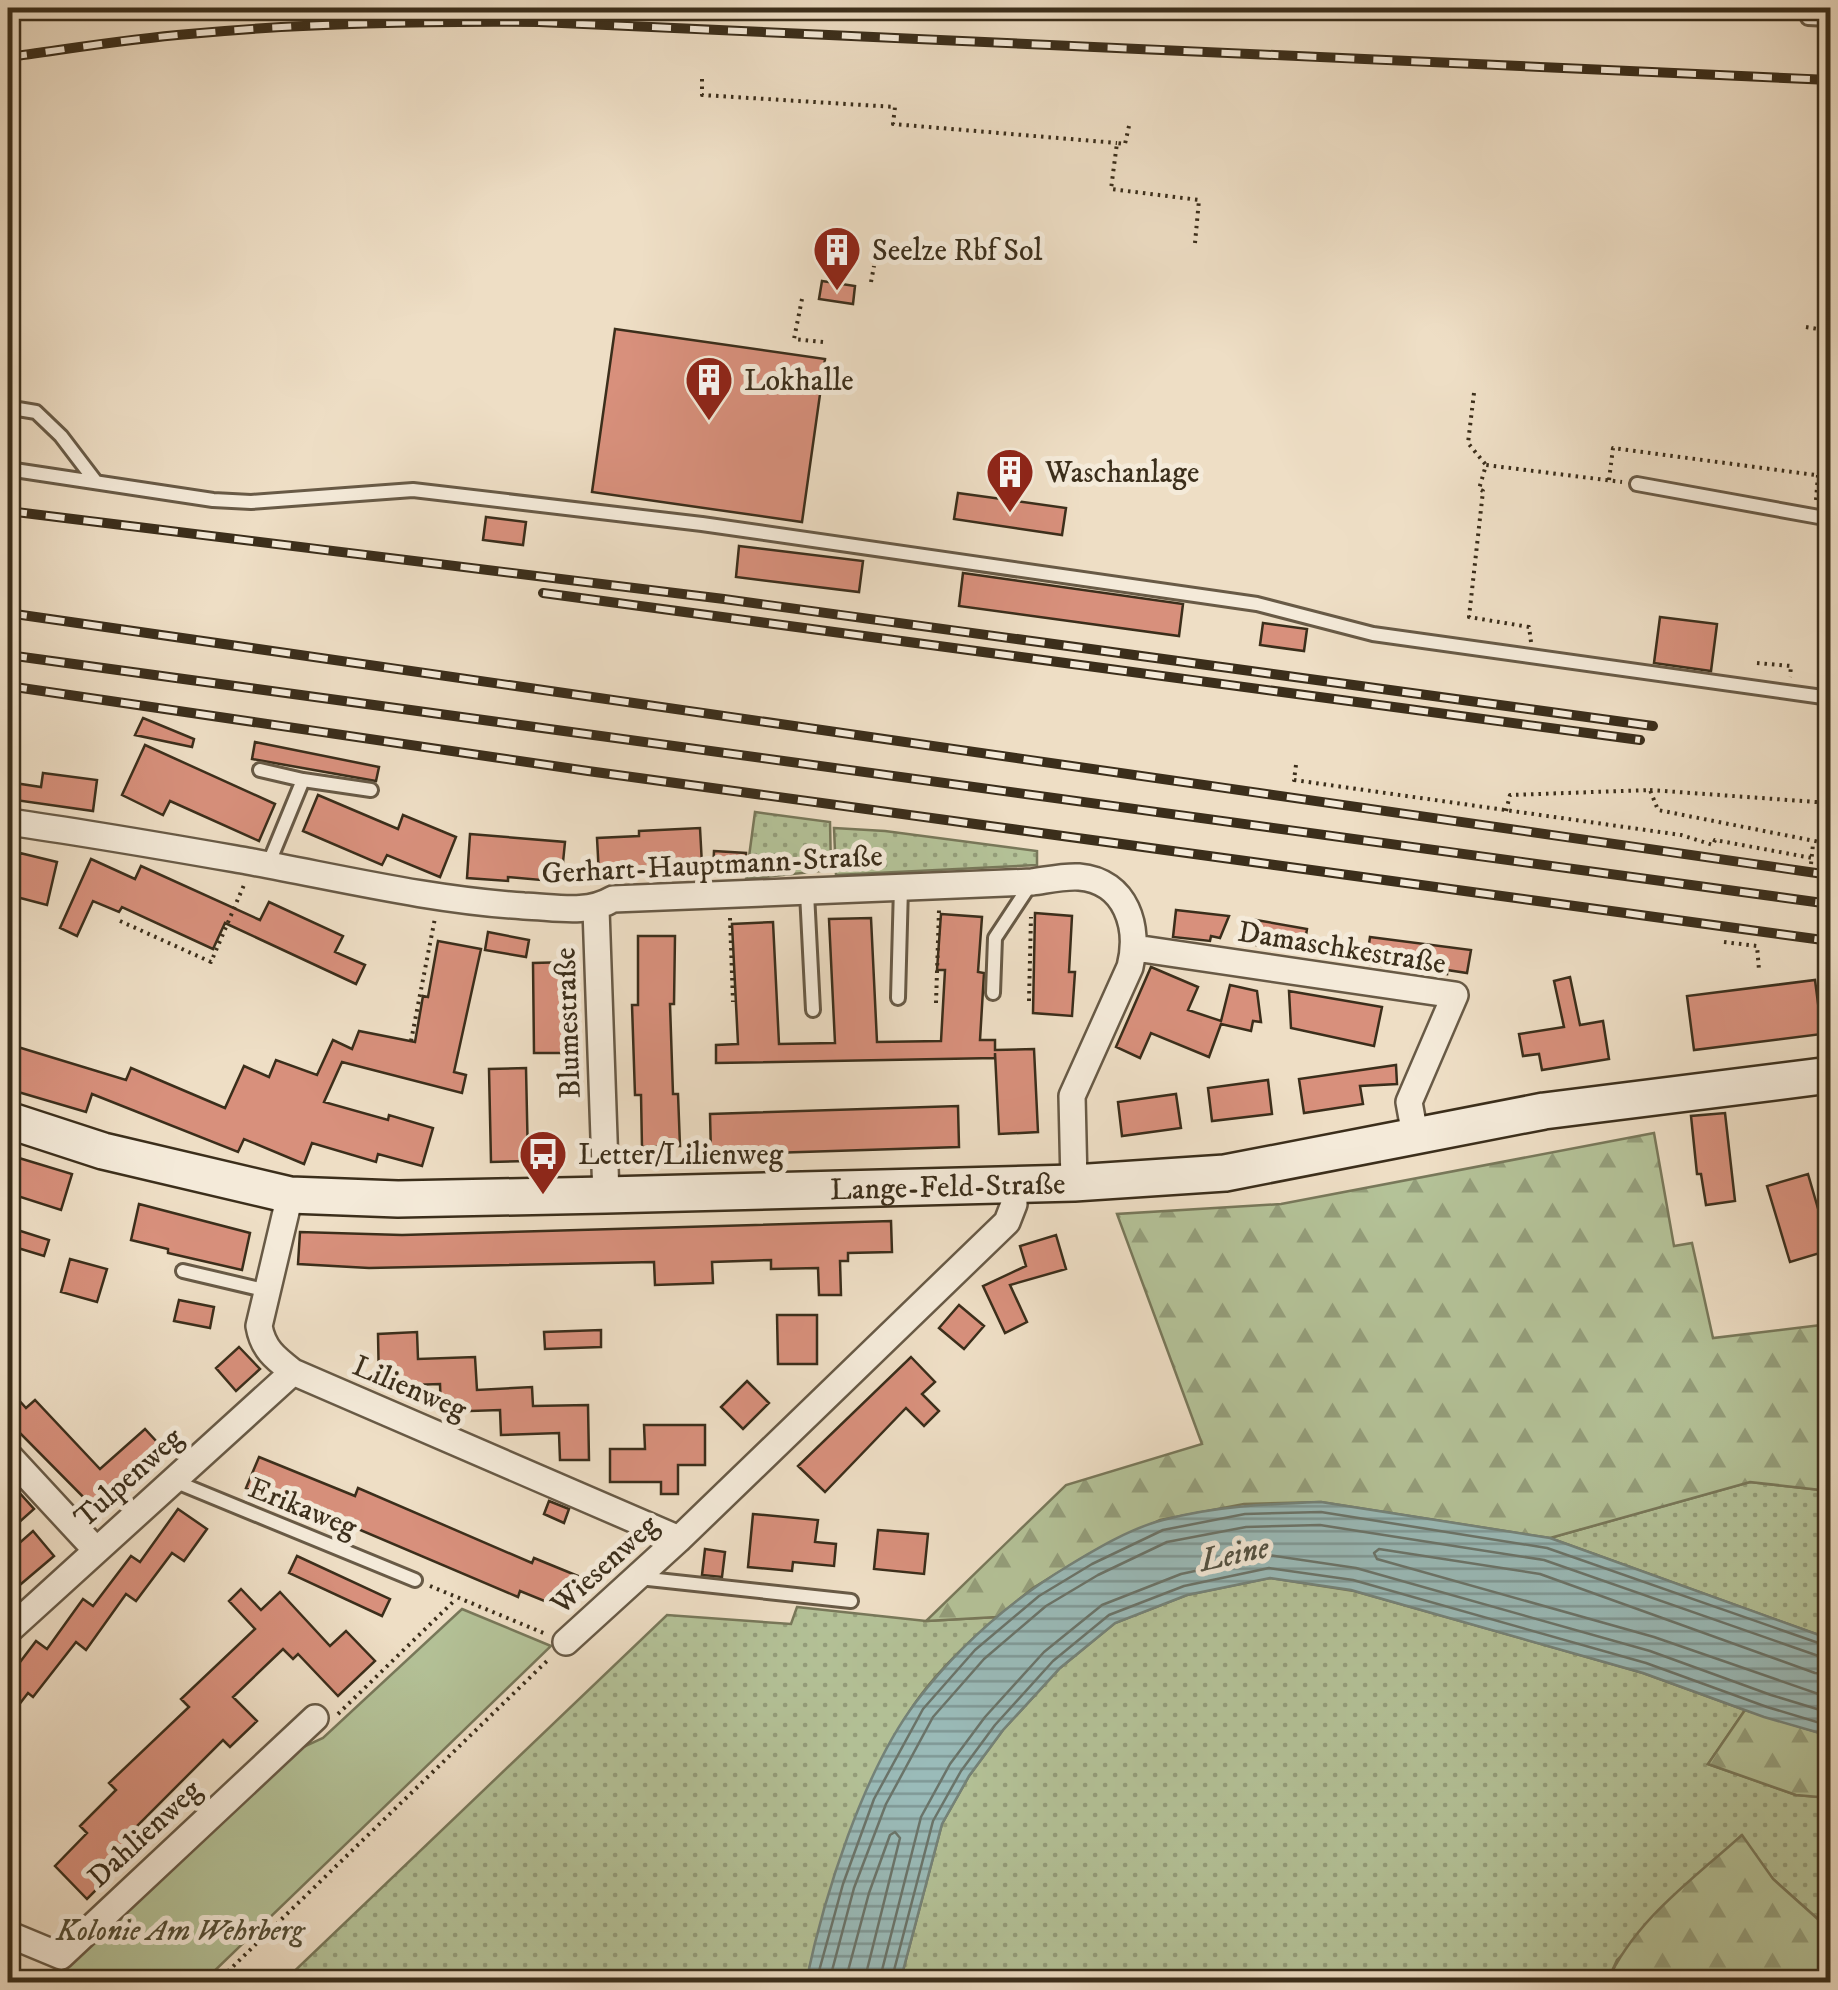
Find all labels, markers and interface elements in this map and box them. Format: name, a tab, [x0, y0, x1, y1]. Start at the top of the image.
building icon: Seelze Rbf Sol	[811, 224, 863, 292]
place label: Seelze Rbf Sol	[872, 233, 1043, 270]
building icon: Lokhalle	[683, 354, 735, 422]
place label: Lokhalle	[744, 363, 854, 400]
building icon: Waschanlage	[984, 446, 1036, 514]
place label: Waschanlage	[1044, 455, 1199, 492]
street label: Gerhart-Hauptmann-Straße	[541, 838, 884, 893]
street label: Damaschkestraße	[1235, 914, 1448, 983]
street label: Blumestraße	[547, 947, 590, 1099]
bus stop icon: Letter/Lilienweg	[517, 1128, 569, 1196]
place label: Letter/Lilienweg	[578, 1137, 784, 1174]
street label: Lange-Feld-Straße	[830, 1166, 1066, 1209]
street label: Lilienweg	[347, 1348, 472, 1429]
street label: Tulpenweg	[67, 1420, 191, 1536]
street label: Erikaweg	[243, 1470, 362, 1547]
street label: Wiesenweg	[543, 1507, 667, 1624]
water label: Leine	[1194, 1528, 1274, 1582]
street label: Dahlienweg	[81, 1772, 210, 1896]
park label: Kolonie Am Wehrberg	[55, 1913, 306, 1950]

